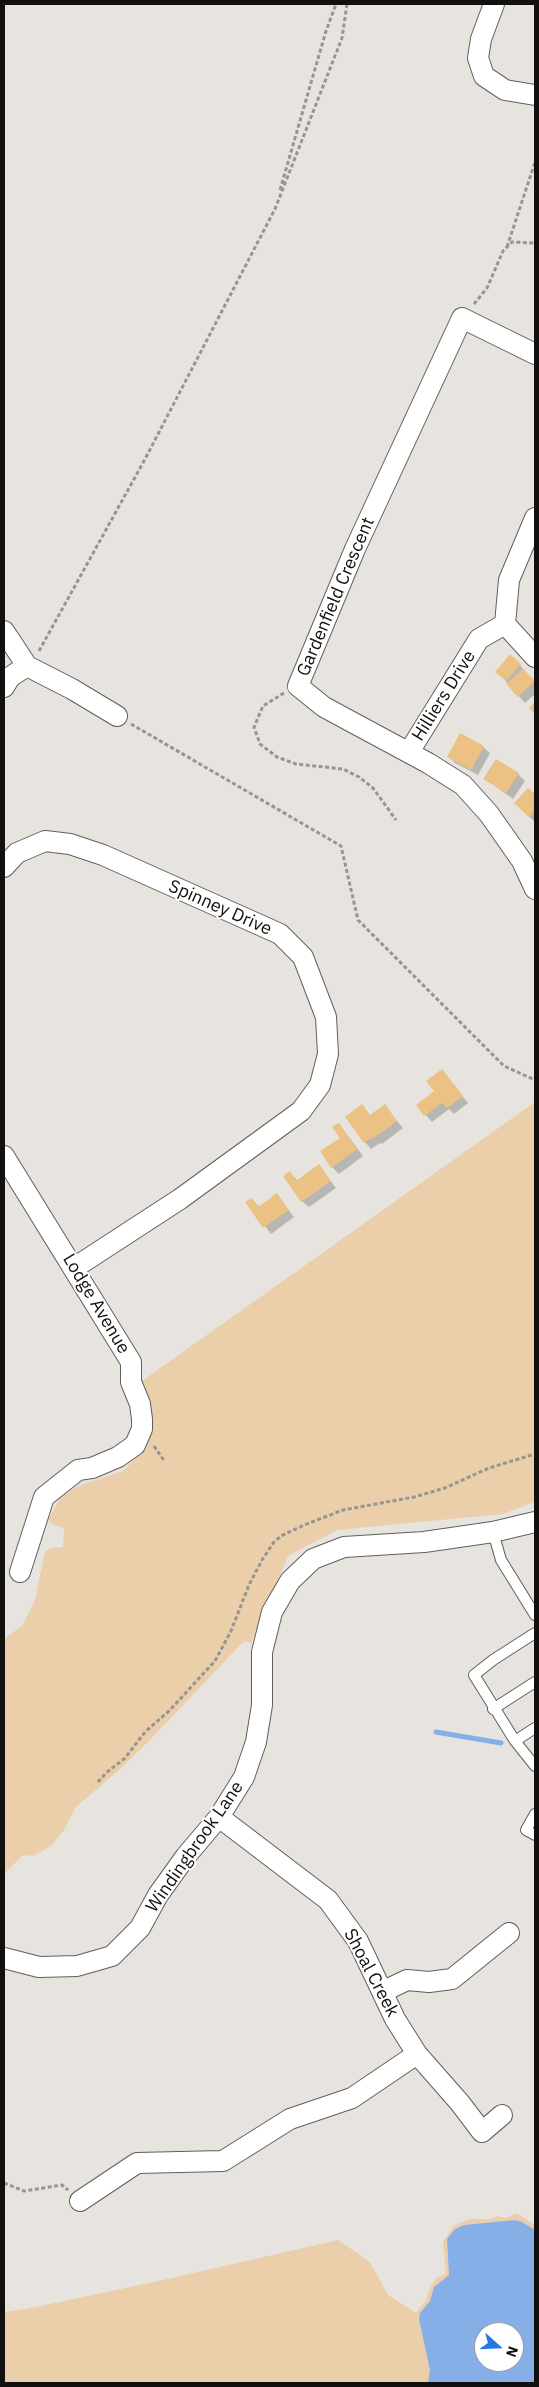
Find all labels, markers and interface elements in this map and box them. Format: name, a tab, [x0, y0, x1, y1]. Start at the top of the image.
street label: Gardenfield Crescent	[293, 514, 379, 680]
street label: Hilliers Drive	[408, 647, 480, 745]
street label: Spinney Drive	[165, 876, 275, 940]
street label: Lodge Avenue	[58, 1250, 134, 1358]
street label: Windingbrook Lane	[142, 1777, 248, 1917]
street label: Shoal Creek	[339, 1925, 403, 2021]
north arrow	[474, 2322, 524, 2372]
text: N	[502, 2344, 522, 2360]

